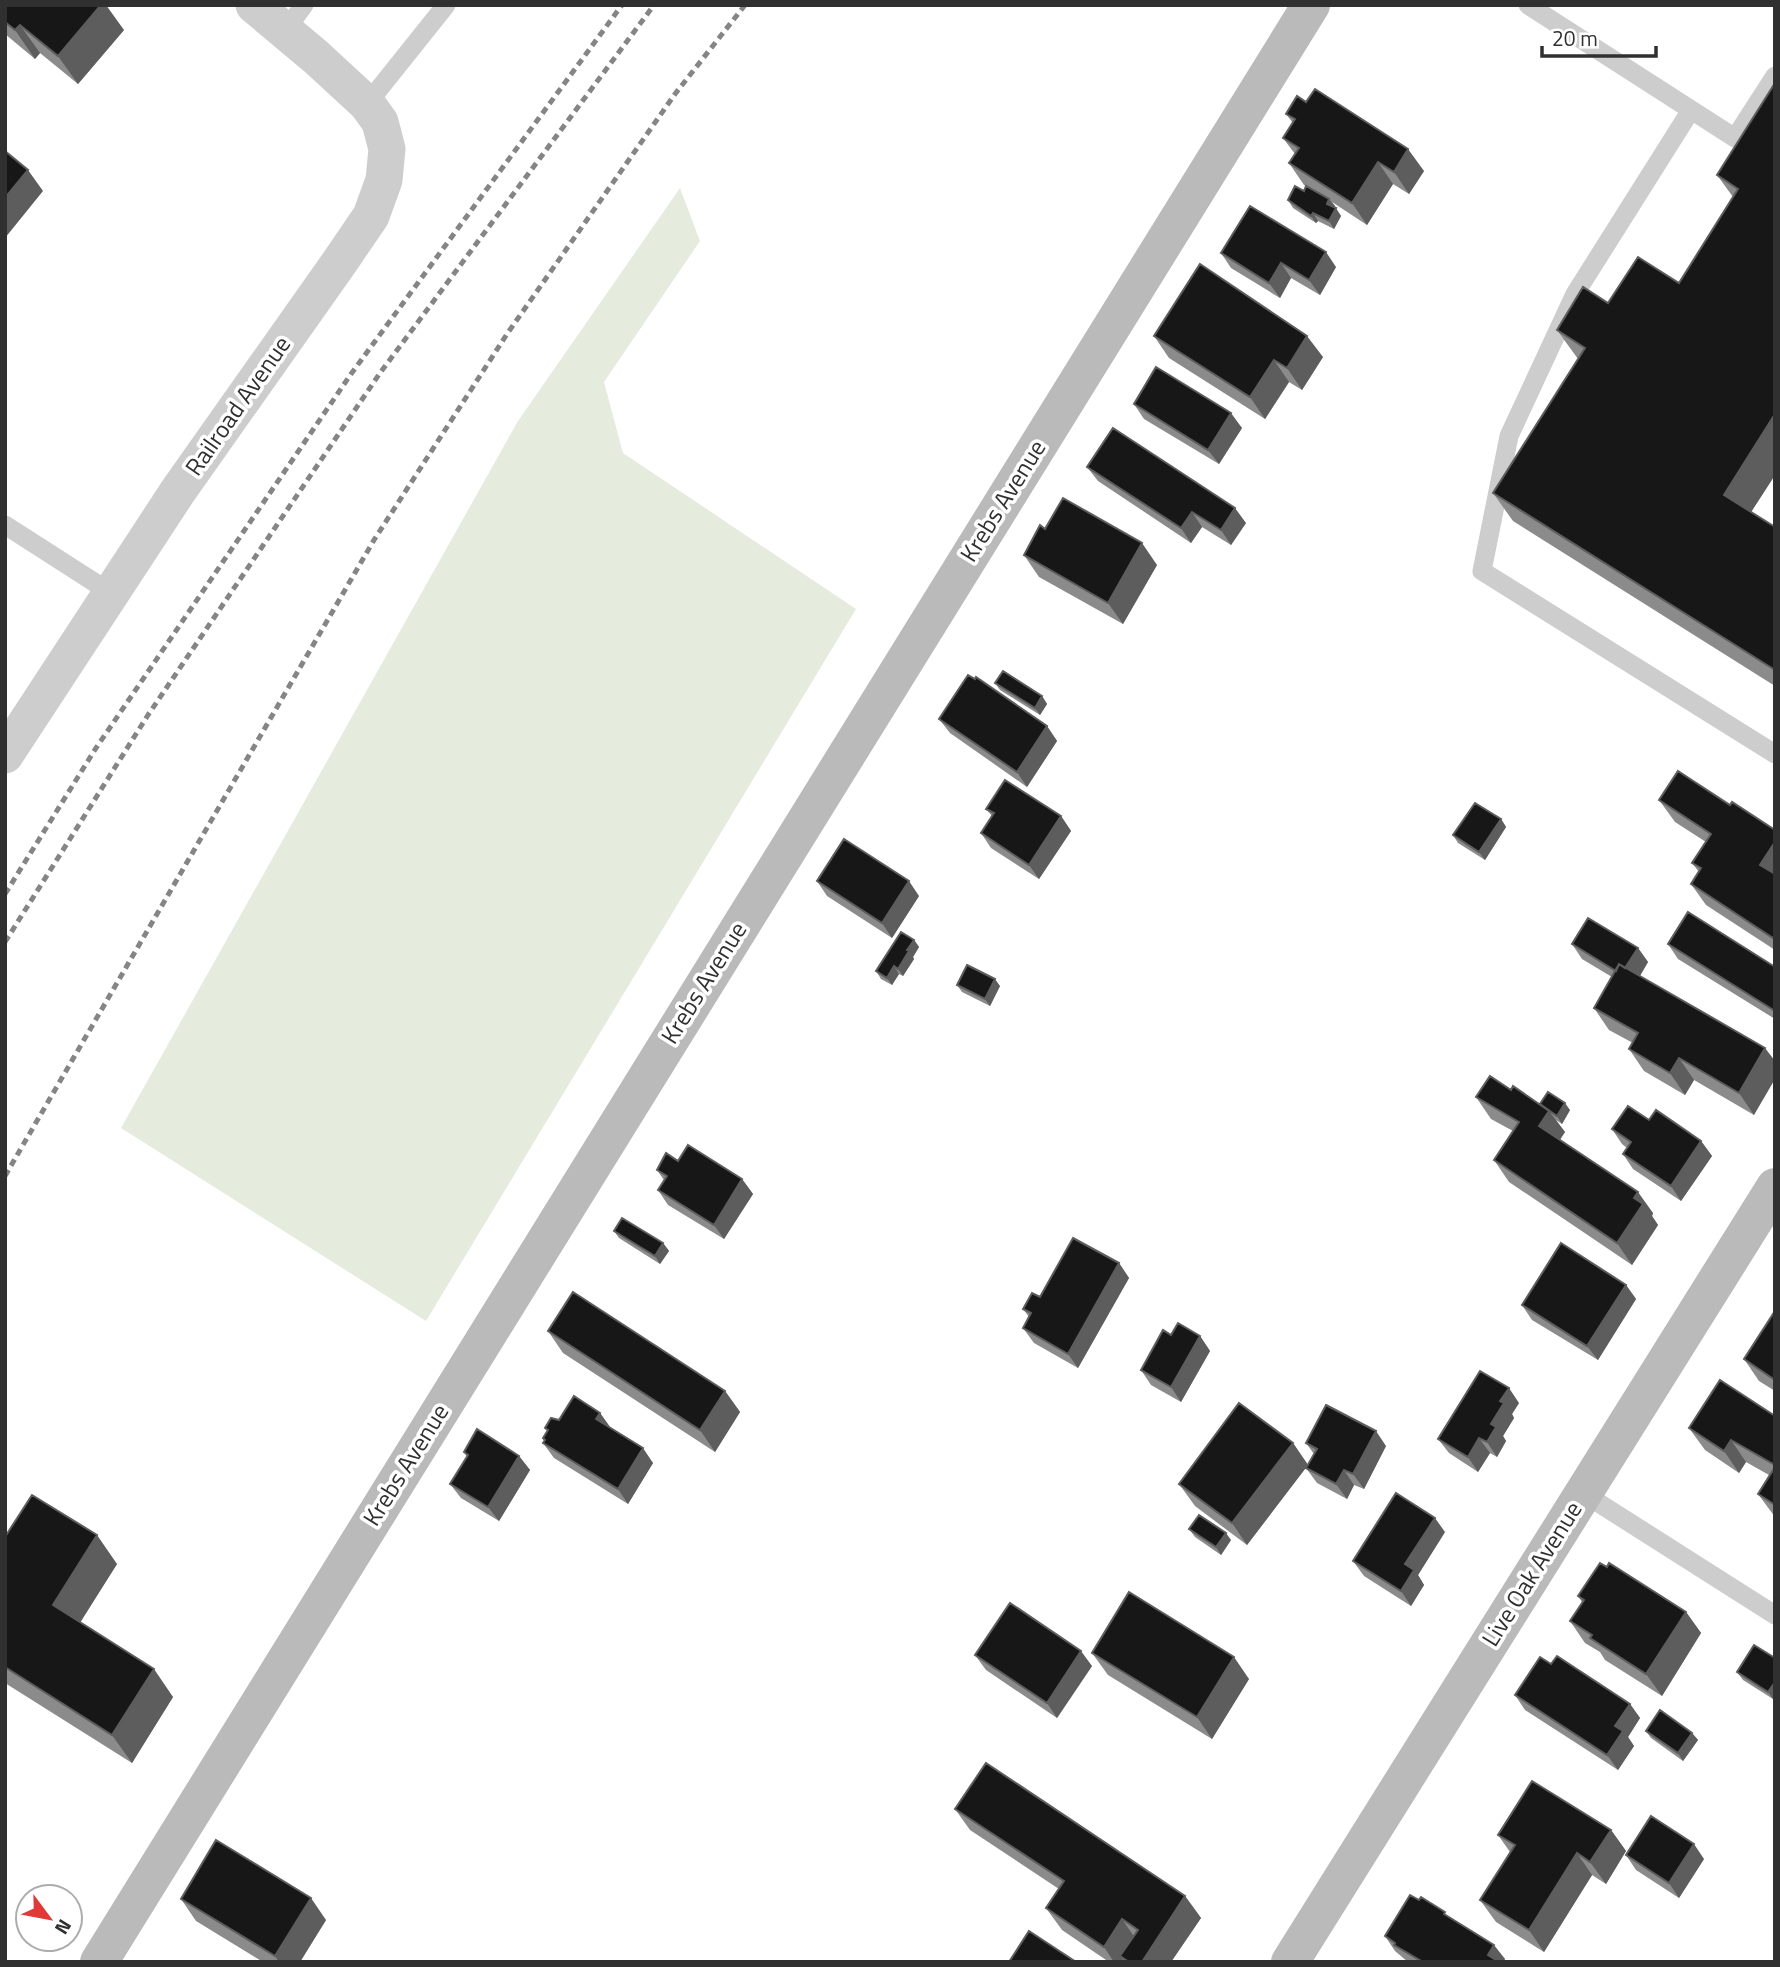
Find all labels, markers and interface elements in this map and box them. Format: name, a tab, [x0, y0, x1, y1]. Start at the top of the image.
scale bar	[1542, 14, 1656, 58]
text: 20 m	[1552, 22, 1598, 54]
street label: Railroad Avenue	[176, 328, 299, 483]
street label: Krebs Avenue	[950, 432, 1054, 568]
street label: Krebs Avenue	[651, 914, 755, 1050]
street label: Krebs Avenue	[353, 1396, 457, 1532]
street label: Live Oak Avenue	[1472, 1494, 1590, 1653]
north arrow	[14, 1883, 84, 1953]
text: N	[48, 1914, 80, 1941]

